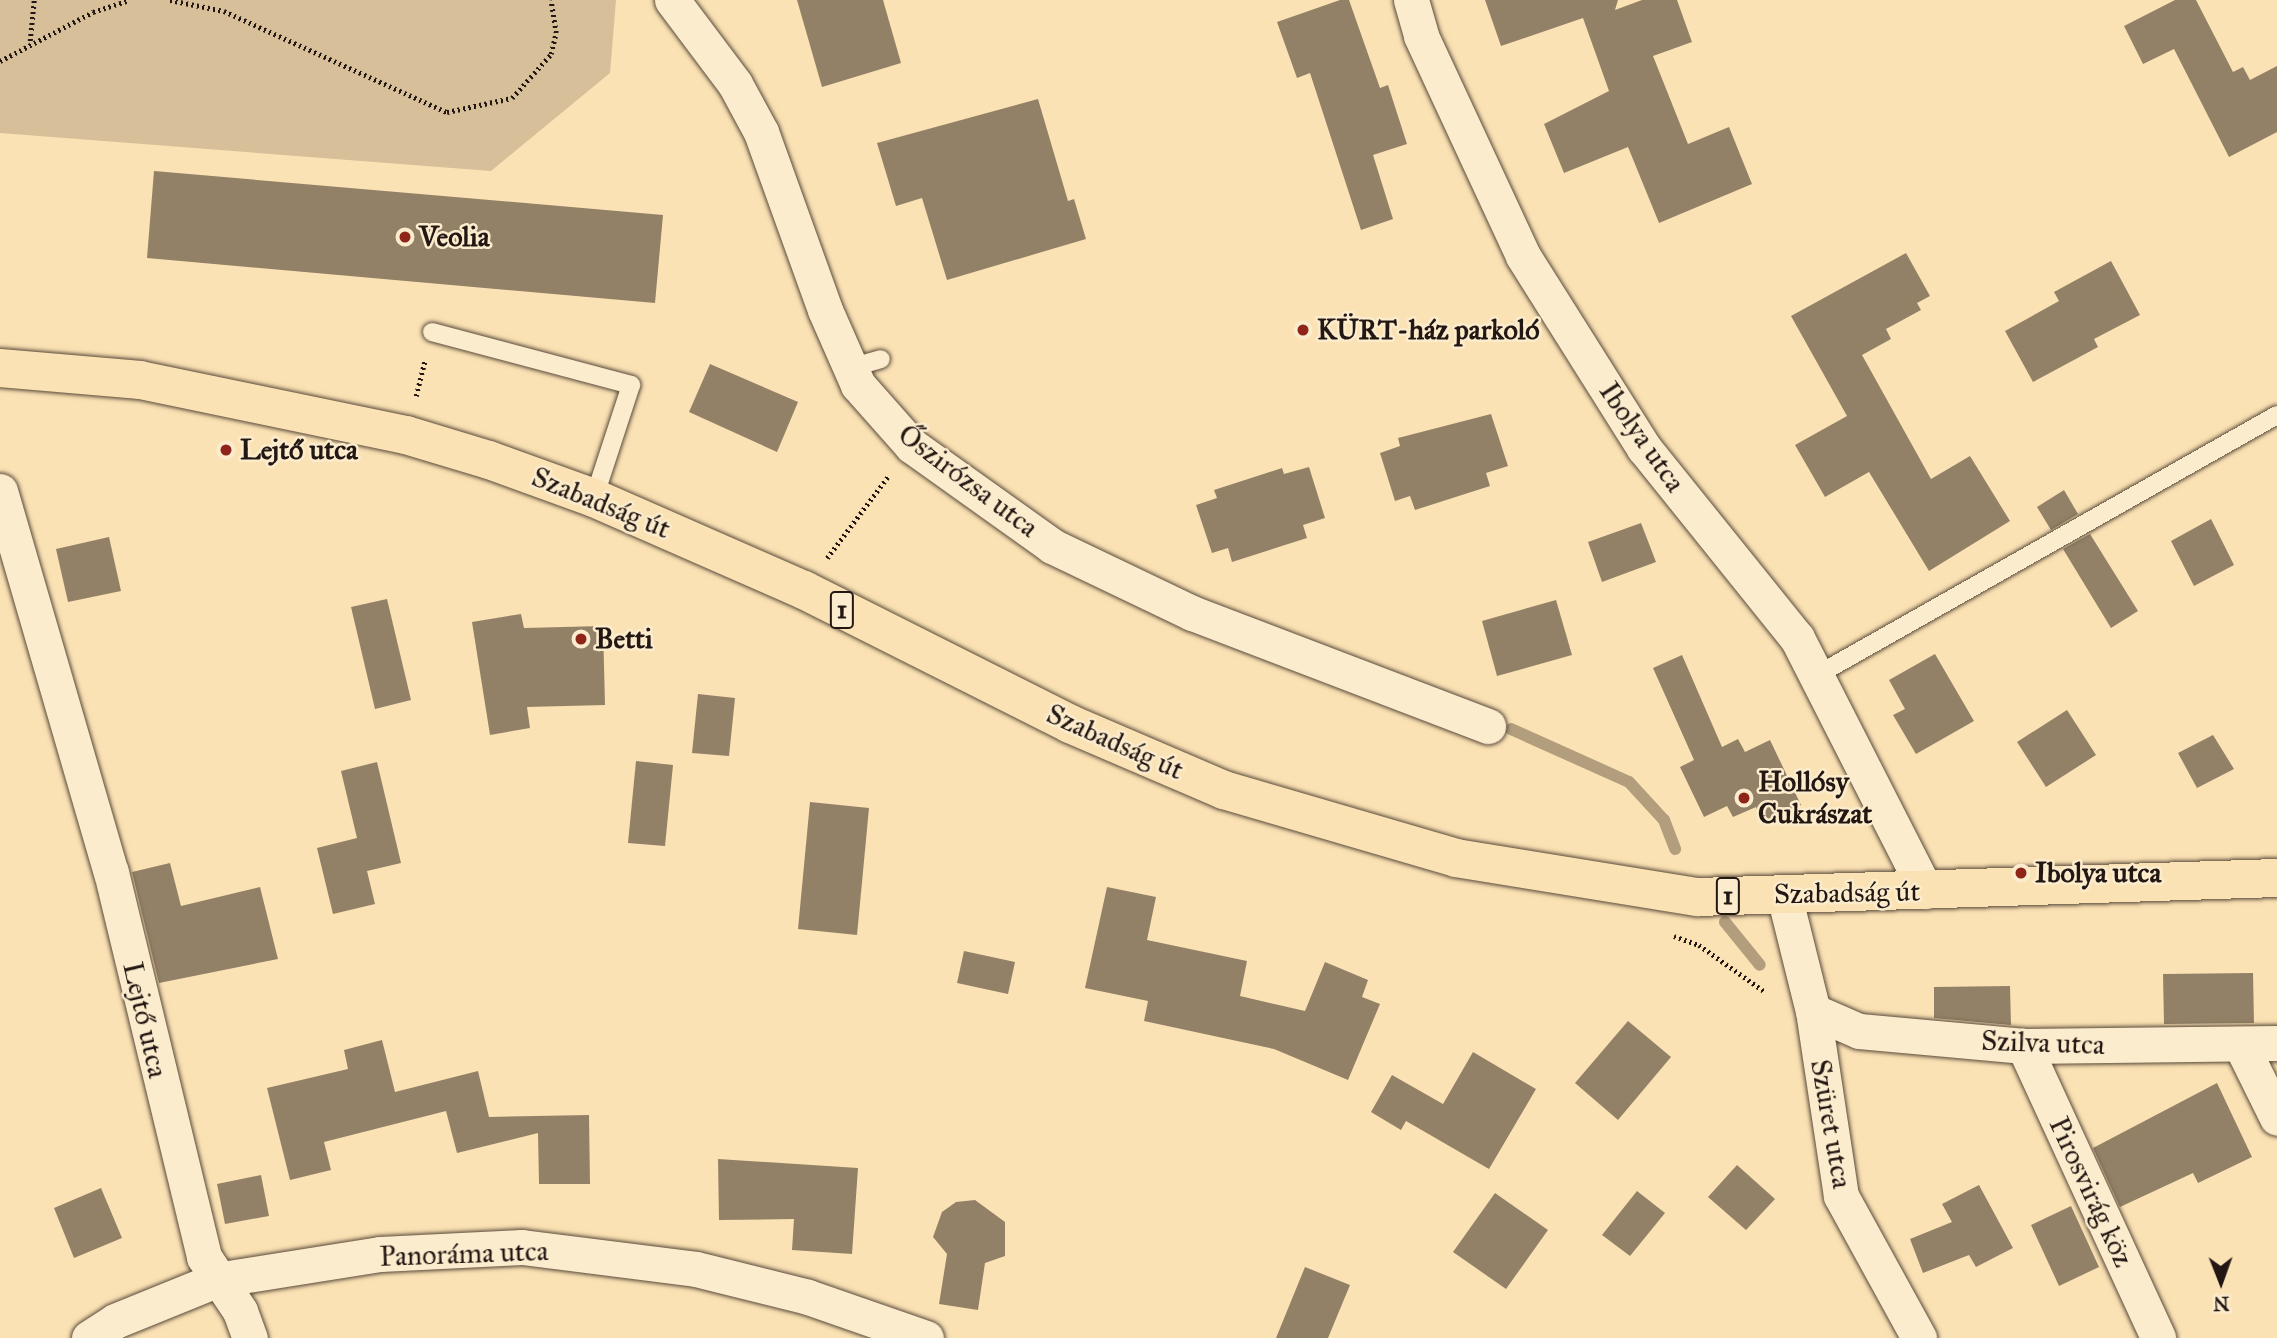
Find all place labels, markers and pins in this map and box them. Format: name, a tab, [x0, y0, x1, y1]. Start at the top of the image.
place label: Veolia	[419, 220, 489, 254]
marker: Veolia	[397, 229, 413, 245]
place label: KÜRT-ház parkoló	[1317, 313, 1540, 347]
marker: KÜRT-ház parkoló	[1295, 322, 1311, 338]
place label: Lejtő utca	[240, 433, 358, 467]
marker: Lejtő utca	[218, 442, 234, 458]
place label: Betti	[595, 622, 653, 656]
marker: Betti	[573, 631, 589, 647]
place label: Hollósy Cukrászat	[1758, 765, 1872, 831]
marker: Hollósy Cukrászat	[1736, 790, 1752, 806]
place label: Ibolya utca	[2035, 856, 2161, 890]
marker: Ibolya utca	[2013, 865, 2029, 881]

